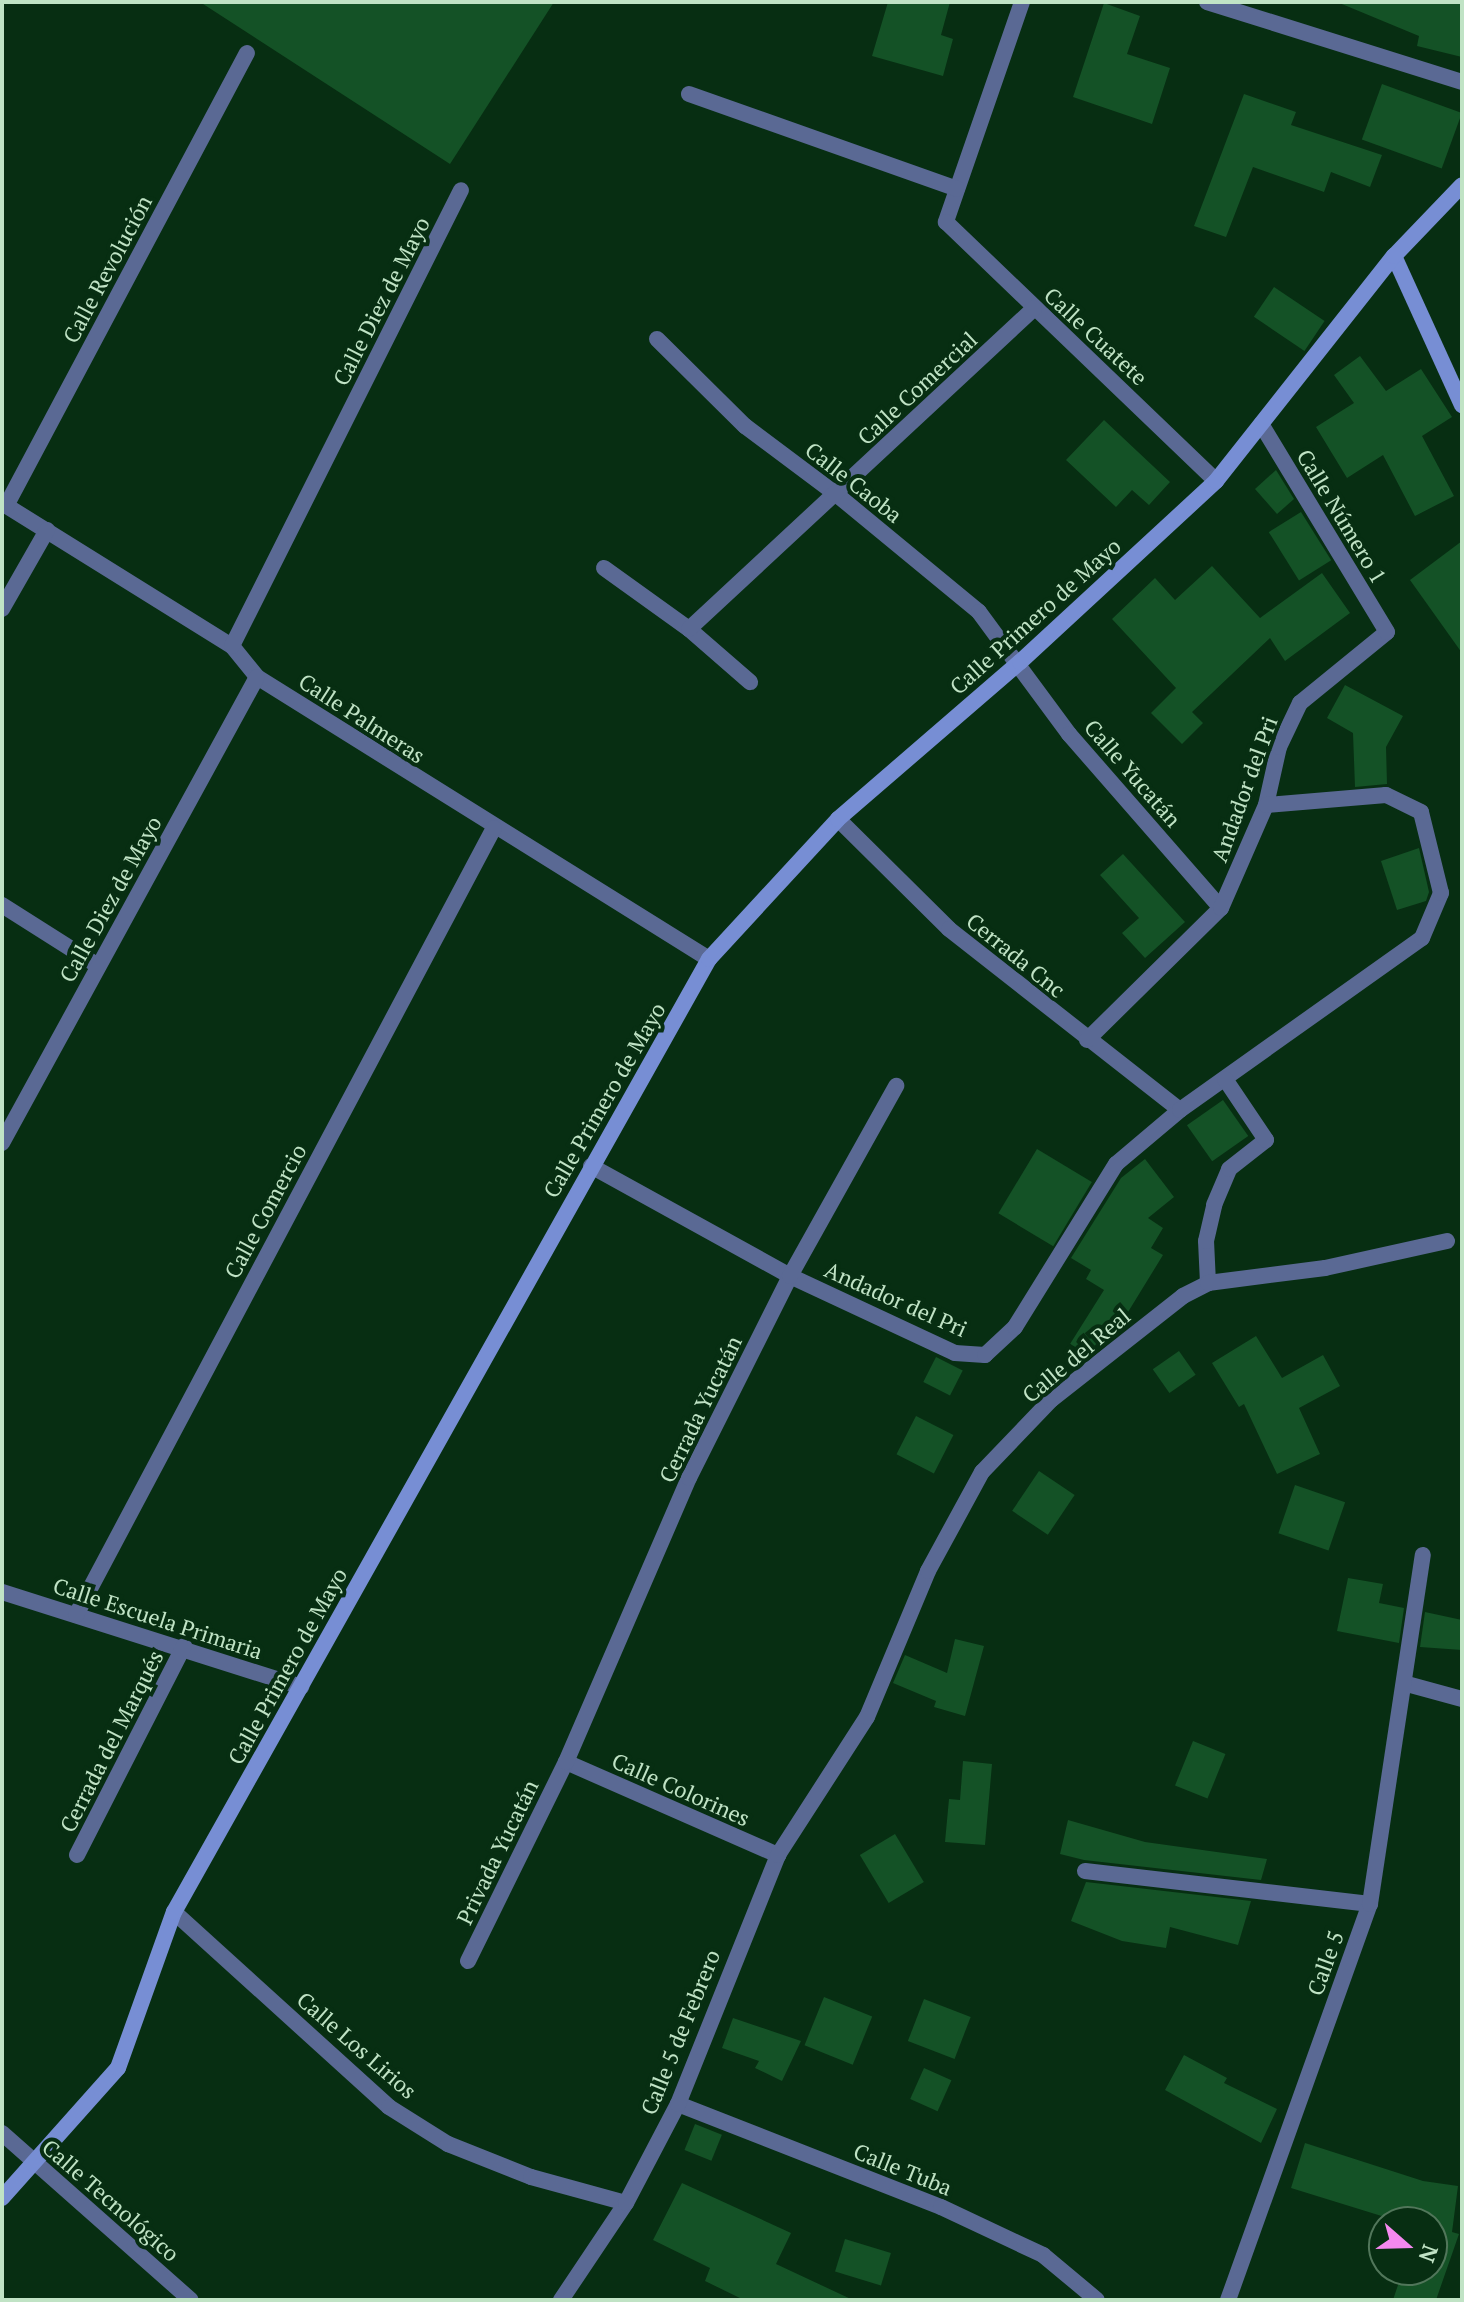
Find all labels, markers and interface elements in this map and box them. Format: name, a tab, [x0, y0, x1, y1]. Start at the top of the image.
street label: Calle Revolución	[57, 191, 157, 347]
street label: Calle Diez de Mayo	[327, 212, 435, 390]
street label: Calle Cuatete	[1039, 282, 1153, 390]
street label: Calle Comercial	[852, 326, 982, 450]
street label: Calle Caoba	[800, 436, 908, 528]
street label: Calle Número 1	[1292, 444, 1392, 588]
street label: Calle Primero de Mayo	[944, 532, 1126, 700]
street label: Calle Palmeras	[294, 667, 430, 769]
street label: Andador del Pri	[1205, 713, 1283, 865]
street label: Calle Yucatán	[1079, 714, 1187, 832]
street label: Calle Diez de Mayo	[53, 811, 167, 987]
street label: Cerrada Cnc	[962, 907, 1070, 1003]
street label: Calle Primero de Mayo	[537, 998, 671, 1202]
street label: Calle Comercio	[219, 1139, 311, 1283]
street label: Andador del Pri	[821, 1256, 971, 1342]
street label: Calle del Real	[1017, 1302, 1135, 1408]
street label: Cerrada Yucatán	[653, 1331, 747, 1487]
street label: Calle Primero de Mayo	[222, 1563, 352, 1769]
street label: Calle Escuela Primaria	[50, 1572, 266, 1664]
street label: Cerrada del Marqués	[54, 1646, 168, 1836]
street label: Calle Colorines	[608, 1747, 754, 1831]
street label: Privada Yucatán	[451, 1775, 543, 1929]
street label: Calle 5	[1301, 1927, 1349, 1999]
street label: Calle 5 de Febrero	[635, 1946, 725, 2118]
street label: Calle Los Lirios	[292, 1986, 422, 2104]
street label: Calle Tecnológico	[37, 2133, 185, 2267]
street label: Calle Tuba	[850, 2137, 956, 2201]
north arrow	[1368, 2206, 1448, 2286]
text: N	[1413, 2241, 1446, 2266]

